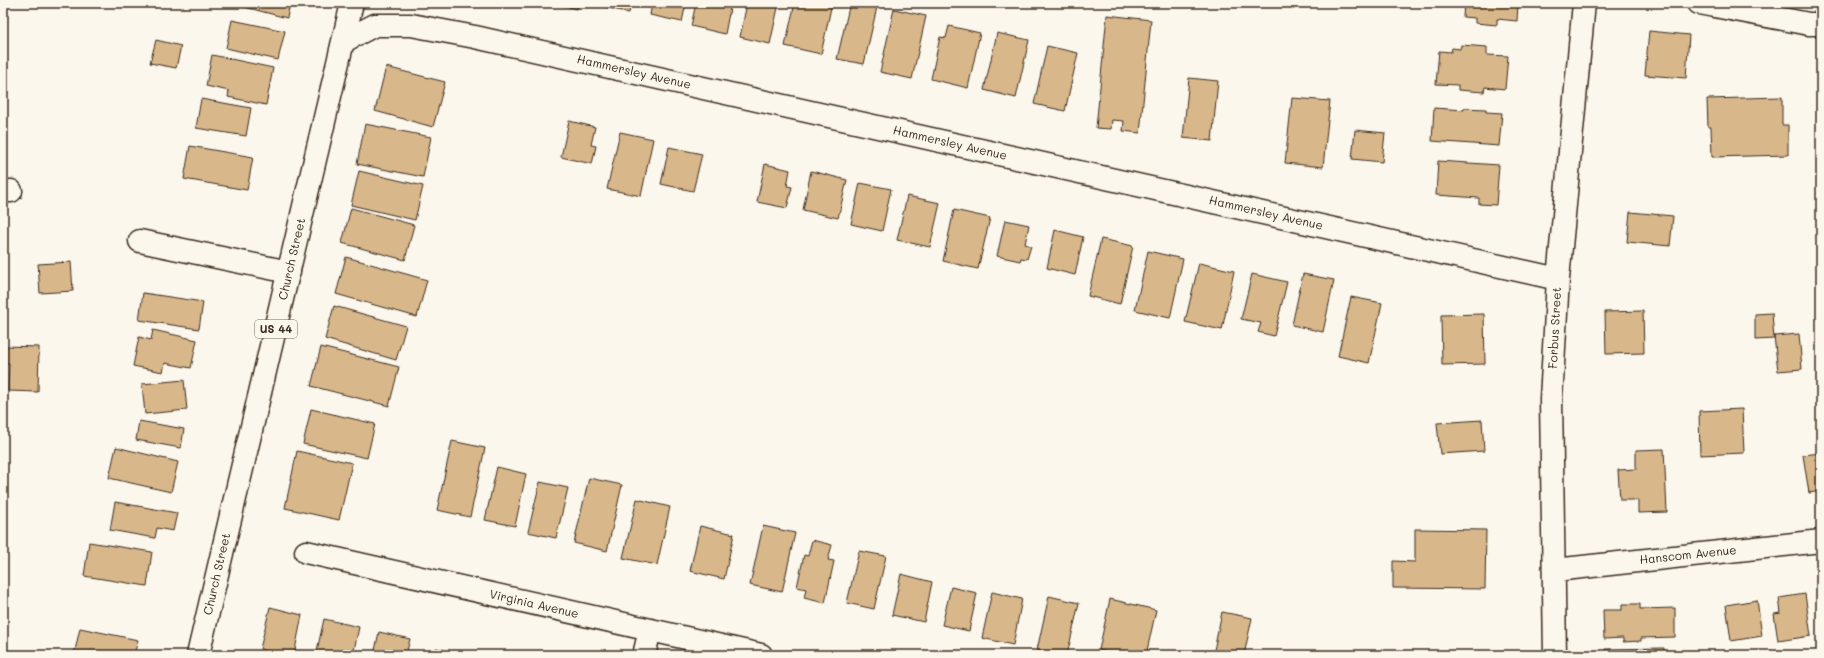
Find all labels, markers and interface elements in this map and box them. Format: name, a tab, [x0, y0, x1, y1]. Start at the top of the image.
street label: Hammersley Avenue	[576, 50, 693, 92]
street label: Hammersley Avenue	[892, 121, 1009, 163]
street label: Hammersley Avenue	[1208, 191, 1325, 233]
street label: Church Street	[274, 216, 308, 301]
street label: Forbus Street	[1544, 287, 1564, 369]
road number: US 44	[255, 320, 297, 338]
street label: Church Street	[199, 531, 233, 616]
street label: Hanscom Avenue	[1639, 541, 1737, 567]
street label: Virginia Avenue	[488, 585, 580, 621]

